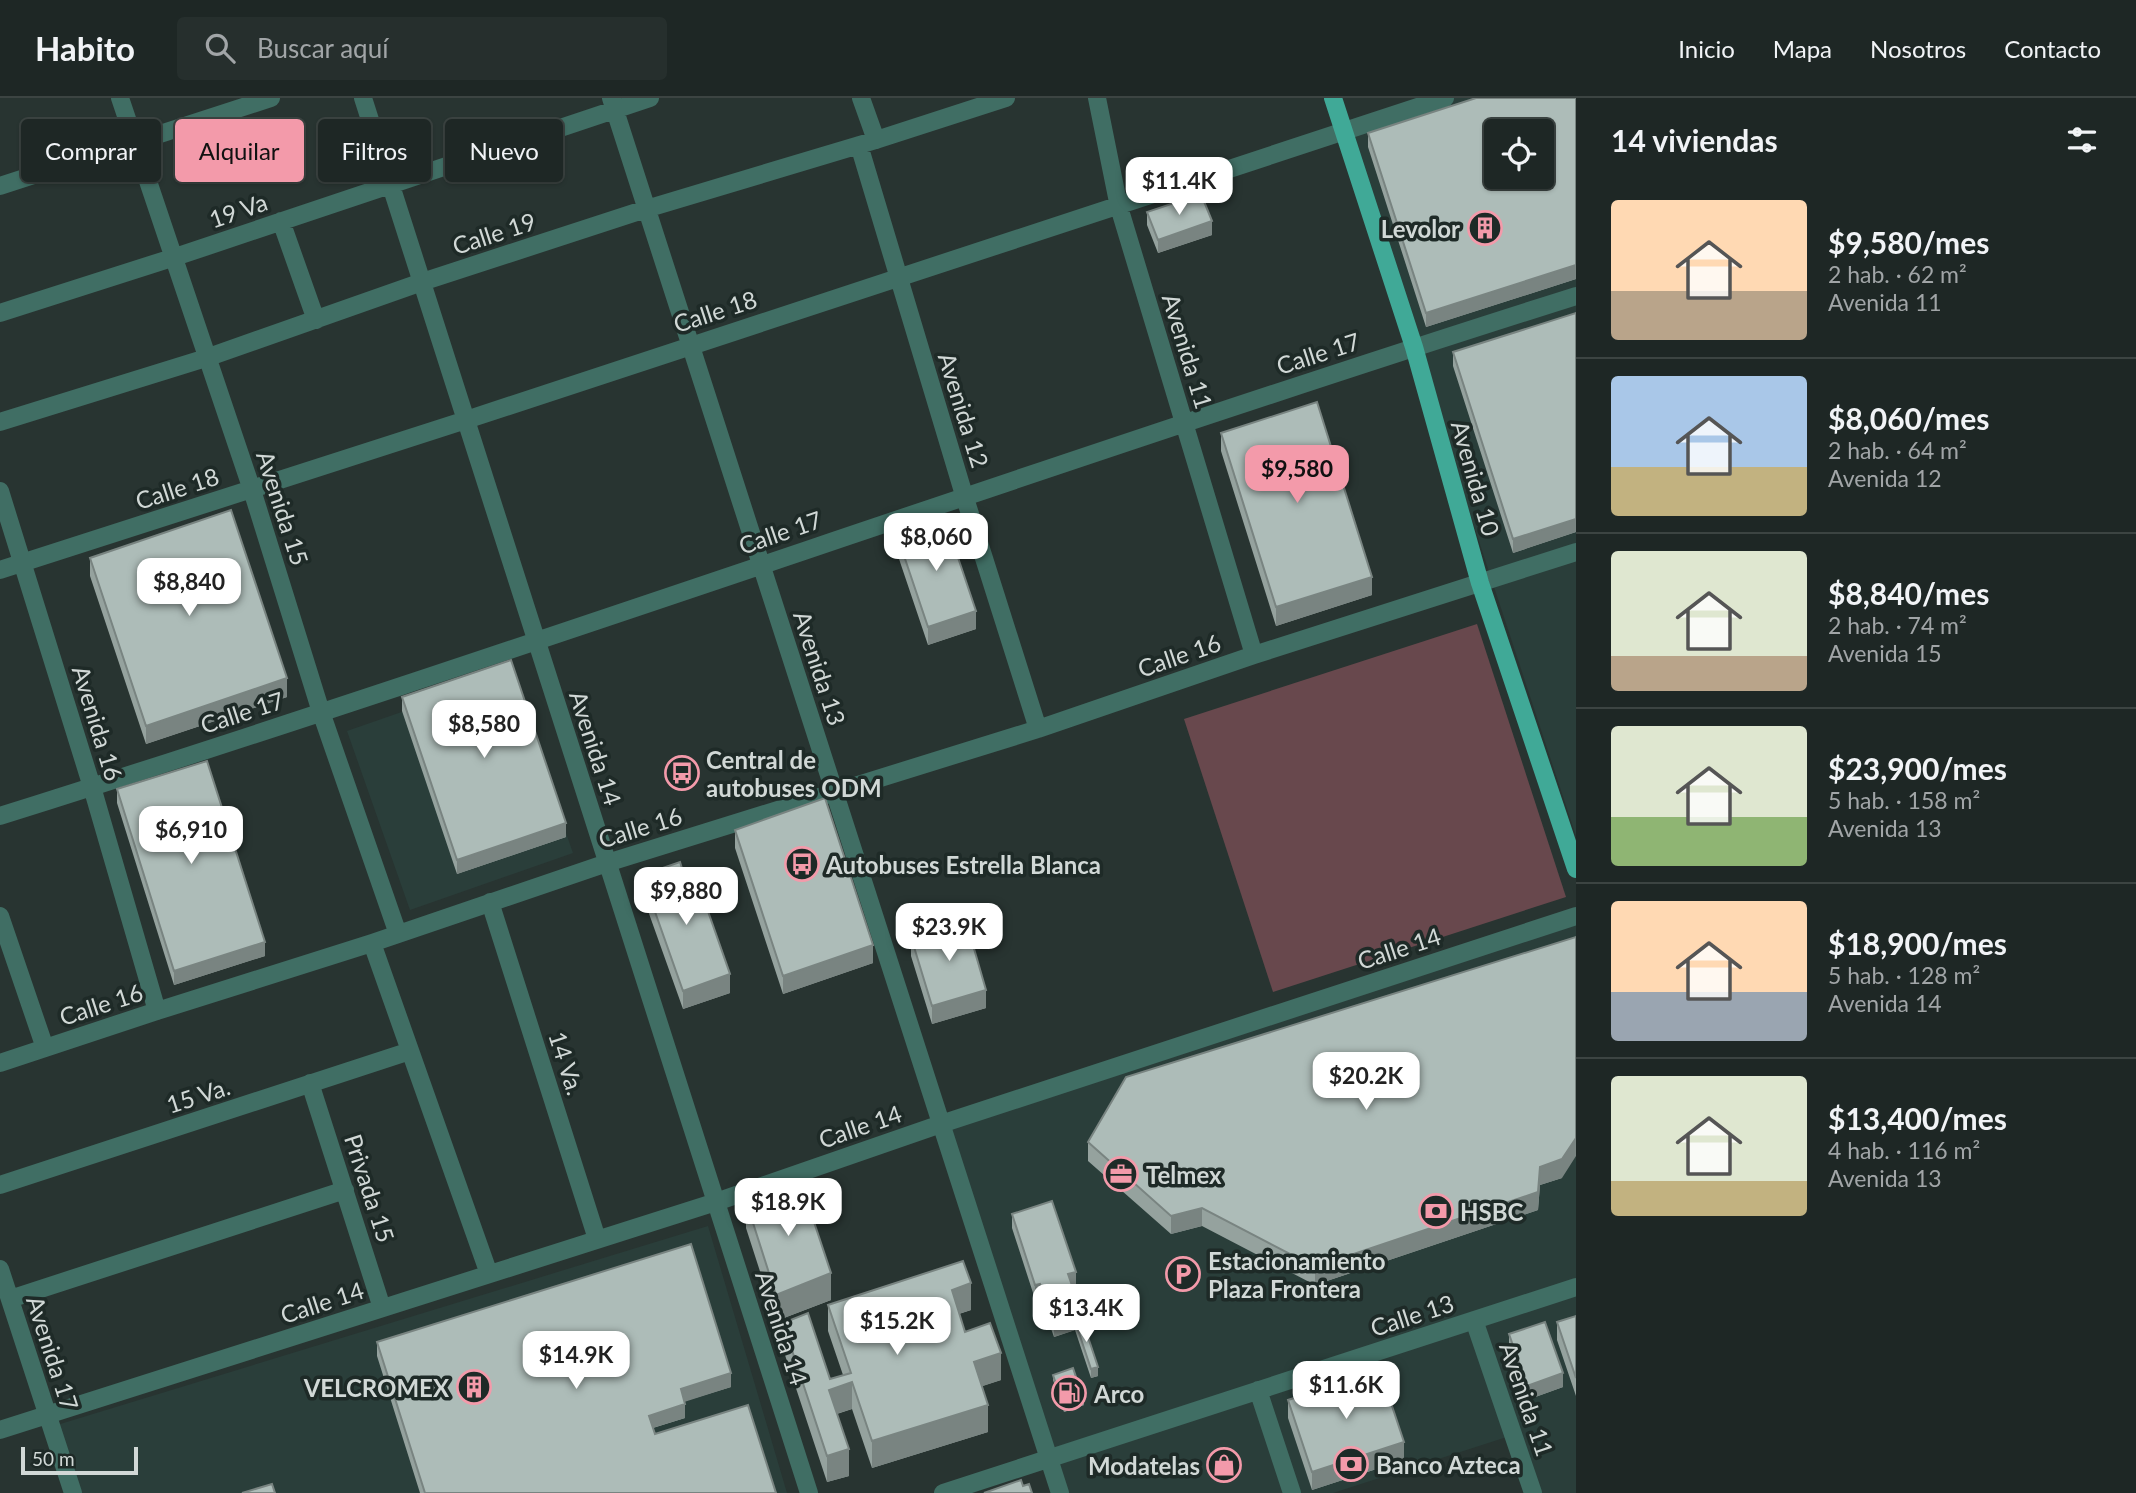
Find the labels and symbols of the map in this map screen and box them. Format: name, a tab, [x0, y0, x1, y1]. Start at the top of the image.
pin: $11.4K	[1122, 158, 1236, 217]
street label: 19 Va	[205, 187, 271, 233]
street label: Calle 19	[449, 206, 539, 260]
building icon: Levolor	[1466, 209, 1504, 247]
place label: Levolor	[1381, 214, 1460, 243]
street label: Calle 18	[670, 284, 760, 338]
street label: Avenida 11	[1157, 290, 1219, 412]
street label: Calle 17	[1273, 326, 1363, 380]
street label: Avenida 12	[933, 349, 995, 471]
street label: Avenida 10	[1446, 417, 1506, 539]
pin: $9,580	[1240, 446, 1354, 505]
street label: Avenida 15	[251, 447, 315, 569]
street label: Calle 18	[132, 461, 222, 515]
street label: Calle 17	[735, 504, 825, 560]
pin: $8,060	[879, 514, 993, 573]
pin: $8,840	[132, 559, 246, 618]
street label: Avenida 13	[788, 607, 852, 729]
street label: Calle 16	[1134, 627, 1224, 683]
street label: Avenida 16	[67, 662, 129, 784]
street label: Calle 17	[197, 685, 287, 739]
street label: Avenida 14	[564, 687, 628, 809]
pin: $8,580	[427, 700, 541, 760]
place label: Central de autobuses ODM	[706, 745, 882, 802]
bus stop icon: Central de autobuses ODM	[663, 754, 701, 792]
street label: Calle 16	[595, 801, 685, 853]
pin: $6,910	[134, 806, 248, 866]
bus stop icon: Autobuses Estrella Blanca	[783, 845, 821, 883]
place label: Autobuses Estrella Blanca	[825, 850, 1101, 879]
pin: $9,880	[629, 868, 743, 927]
pin: $23.9K	[892, 904, 1006, 963]
street label: Calle 14	[1354, 921, 1444, 975]
street label: Calle 16	[56, 977, 146, 1031]
street label: 14 Va.	[543, 1028, 591, 1098]
pin: $20.2K	[1309, 1052, 1423, 1112]
street label: 15 Va.	[163, 1071, 233, 1119]
street label: Calle 14	[815, 1098, 905, 1154]
street label: Privada 15	[339, 1130, 401, 1246]
office icon: Telmex	[1102, 1155, 1140, 1193]
place label: Telmex	[1146, 1160, 1222, 1189]
pin: $18.9K	[731, 1178, 845, 1238]
bank icon: HSBC	[1417, 1192, 1455, 1230]
place label: HSBC	[1460, 1197, 1523, 1226]
place label: Estacionamiento Plaza Frontera	[1208, 1246, 1385, 1303]
parking icon: Estacionamiento Plaza Frontera	[1164, 1255, 1202, 1293]
street label: Avenida 14	[750, 1267, 814, 1389]
street label: Calle 14	[277, 1275, 367, 1329]
pin: $13.4K	[1029, 1284, 1143, 1344]
street label: Calle 13	[1367, 1288, 1457, 1342]
street label: Avenida 17	[21, 1292, 85, 1414]
pin: $15.2K	[840, 1298, 954, 1357]
pin: $14.9K	[519, 1332, 633, 1391]
street label: Avenida 11	[1494, 1338, 1560, 1460]
pin: $11.6K	[1289, 1362, 1403, 1421]
building icon: VELCROMEX	[455, 1368, 493, 1406]
place label: VELCROMEX	[303, 1373, 450, 1402]
fuel station icon: Arco	[1050, 1374, 1088, 1412]
place label: Arco	[1093, 1379, 1144, 1408]
scale bar	[21, 1444, 138, 1476]
bank icon: Banco Azteca	[1332, 1445, 1370, 1483]
shop icon: Modatelas	[1205, 1446, 1243, 1484]
place label: Banco Azteca	[1376, 1450, 1521, 1479]
place label: Modatelas	[1088, 1451, 1200, 1480]

